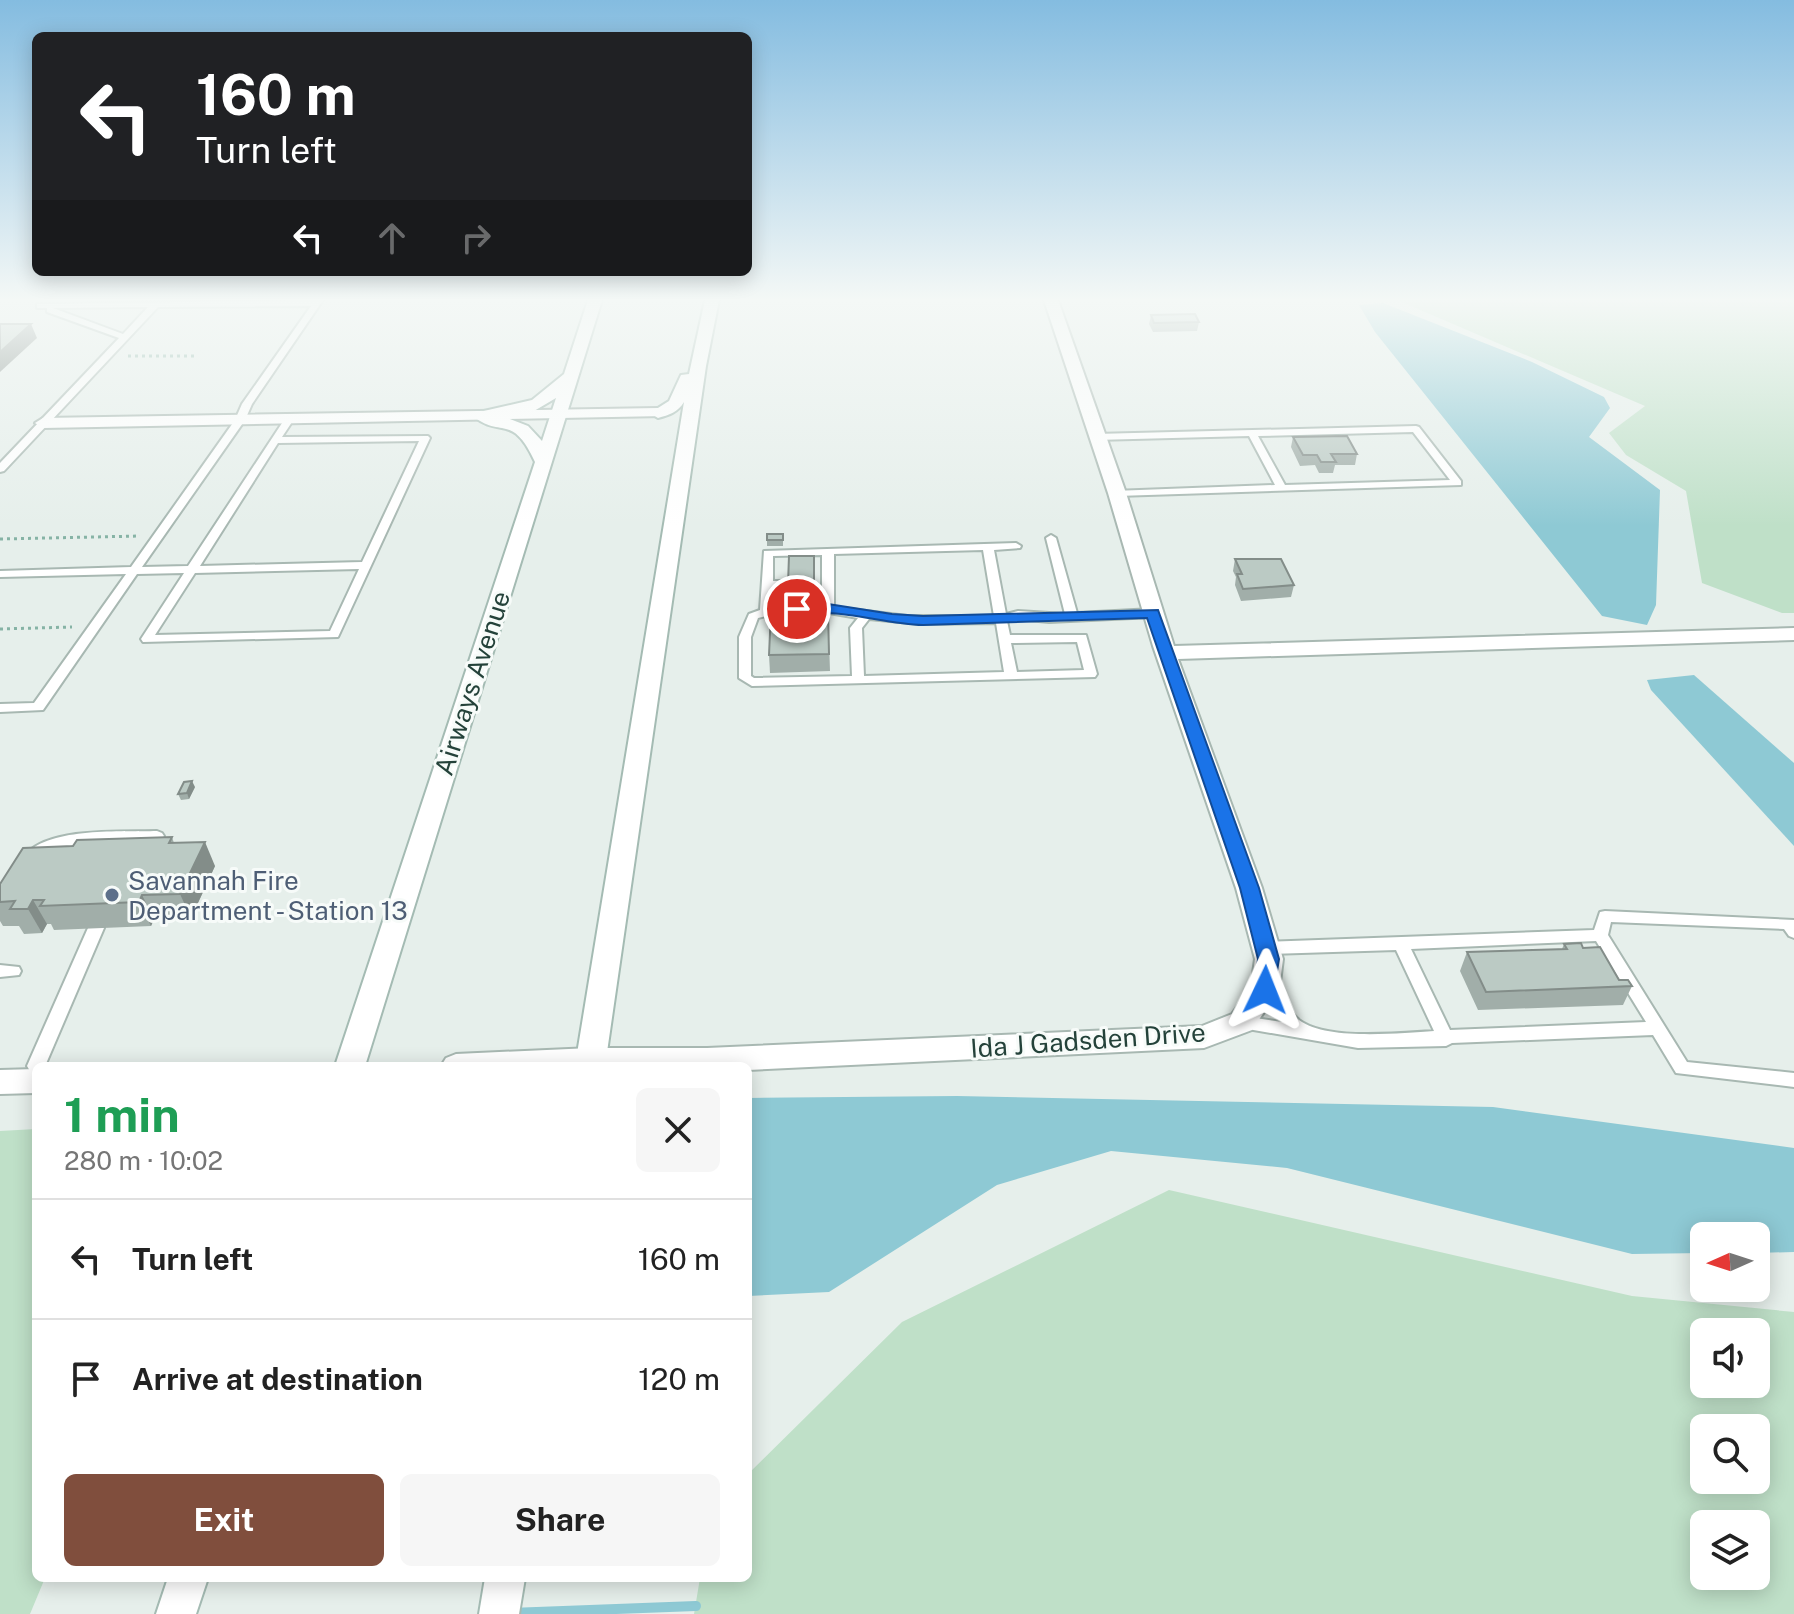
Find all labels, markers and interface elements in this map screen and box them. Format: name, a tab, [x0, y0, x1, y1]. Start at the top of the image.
text: 160 m	[196, 62, 356, 128]
icon: left	[64, 64, 168, 168]
text: Turn left	[196, 129, 337, 171]
icon: left	[286, 216, 330, 260]
icon: ahead	[370, 216, 414, 260]
icon: right	[454, 216, 498, 260]
pin	[763, 575, 831, 643]
street label: Airways Avenue	[428, 587, 516, 779]
icon: arrive	[775, 587, 819, 631]
place label: Savannah Fire Department - Station 13	[128, 865, 408, 926]
marker: Savannah Fire Department - Station 13	[103, 886, 121, 904]
position arrow	[1223, 948, 1307, 1032]
street label: Ida J Gadsden Drive	[969, 1016, 1207, 1064]
text: 1 min	[64, 1086, 180, 1143]
button: close	[636, 1088, 720, 1172]
text: 280 m · 10:02	[64, 1145, 223, 1176]
north arrow	[1690, 1222, 1770, 1302]
map controls	[1690, 1222, 1770, 1590]
icon: left	[64, 1237, 108, 1281]
text: Turn left	[132, 1241, 253, 1277]
text: 160 m	[638, 1241, 720, 1277]
button: sound	[1690, 1318, 1770, 1398]
icon: arrive	[64, 1357, 108, 1401]
text: Arrive at destination	[132, 1361, 423, 1397]
text: 120 m	[638, 1361, 720, 1397]
button: search	[1690, 1414, 1770, 1494]
button: Exit	[64, 1474, 384, 1566]
button: Share	[400, 1474, 720, 1566]
button: layers	[1690, 1510, 1770, 1590]

